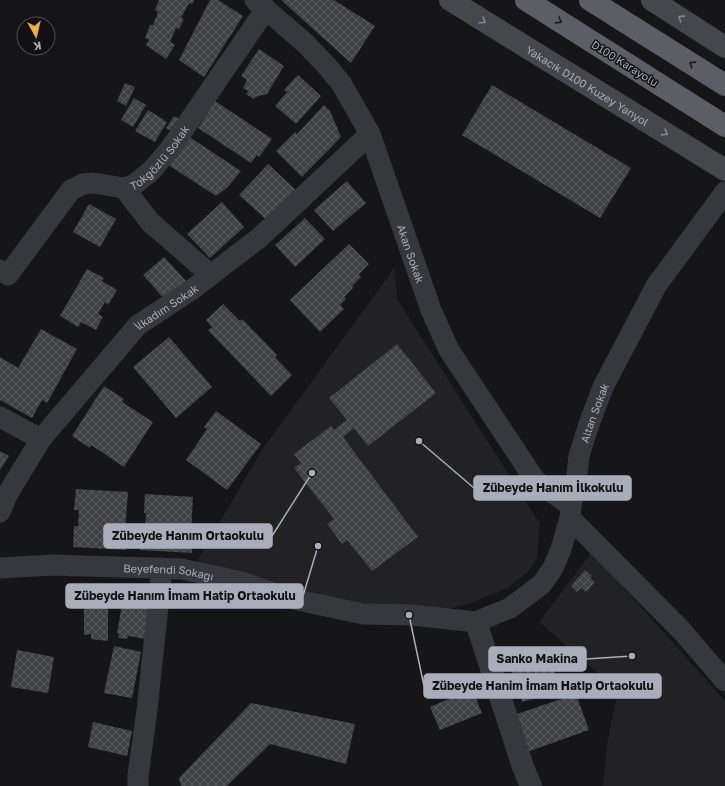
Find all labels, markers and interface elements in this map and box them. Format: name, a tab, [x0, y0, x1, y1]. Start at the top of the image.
north arrow	[16, 16, 56, 56]
one-way arrow	[479, 16, 486, 23]
one-way arrow	[555, 16, 562, 24]
one-way arrow	[678, 16, 685, 23]
street label: D100 Karayolu	[589, 37, 661, 89]
text: K	[33, 39, 42, 53]
street label: Yakacık D100 Kuzey Yanyol	[524, 42, 652, 128]
one-way arrow	[689, 61, 696, 69]
street label: Tokgözlü Sokak	[128, 122, 191, 192]
one-way arrow	[661, 129, 668, 136]
street label: Akan Sokak	[395, 222, 428, 285]
street label: İlkadım Sokak	[131, 281, 200, 332]
street label: Altan Sokak	[577, 380, 611, 444]
callout: Zübeyde Hanım İlkokulu	[474, 476, 631, 500]
text: Zübeyde Hanım İlkokulu	[483, 480, 623, 495]
callout: Zübeyde Hanım Ortaokulu	[104, 524, 272, 548]
text: Zübeyde Hanım Ortaokulu	[112, 528, 264, 543]
street label: Beyefendi Sokağı	[123, 561, 215, 582]
callout: Zübeyde Hanım İmam Hatip Ortaokulu	[66, 584, 303, 608]
text: Zübeyde Hanım İmam Hatip Ortaokulu	[74, 588, 296, 603]
callout: Sanko Makina	[489, 647, 586, 671]
text: Sanko Makina	[496, 651, 578, 666]
callout: Zübeyde Hanim İmam Hati̇p Ortaokulu	[424, 674, 661, 698]
text: Zübeyde Hanim İmam Hati̇p Ortaokulu	[432, 678, 654, 693]

